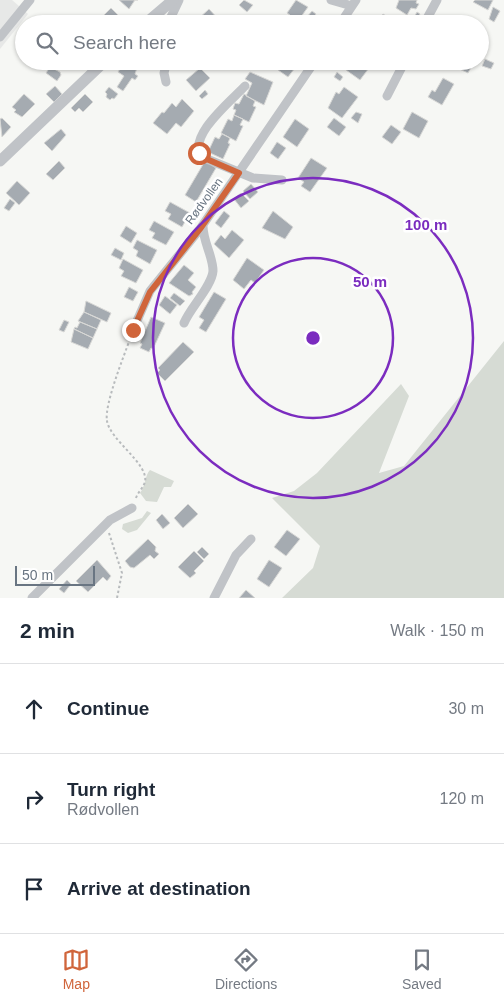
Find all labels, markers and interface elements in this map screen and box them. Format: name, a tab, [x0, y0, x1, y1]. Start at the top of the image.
search box	[15, 15, 489, 70]
icon: search	[33, 29, 61, 57]
text: Search here	[73, 32, 177, 53]
route start	[188, 142, 211, 165]
street label: Rødvollen	[182, 175, 226, 227]
text: 100 m	[405, 216, 447, 233]
text: 50 m	[353, 273, 387, 290]
route end	[122, 319, 145, 342]
centre of rings	[304, 329, 322, 347]
scale bar	[15, 563, 95, 586]
text: 50 m	[22, 567, 53, 583]
text: 2 min	[20, 619, 75, 642]
text: Walk · 150 m	[390, 622, 484, 639]
icon: ahead	[20, 695, 48, 723]
text: Continue	[67, 698, 149, 719]
text: 30 m	[448, 700, 484, 717]
text: Turn right	[67, 779, 155, 800]
icon: right	[20, 785, 48, 813]
text: 120 m	[440, 790, 484, 807]
text: Rødvollen	[67, 801, 139, 818]
icon: arrive	[20, 875, 48, 903]
text: Arrive at destination	[67, 878, 251, 899]
tab: Map	[62, 946, 90, 992]
tab: Directions	[215, 946, 277, 992]
tab: Saved	[402, 946, 442, 992]

